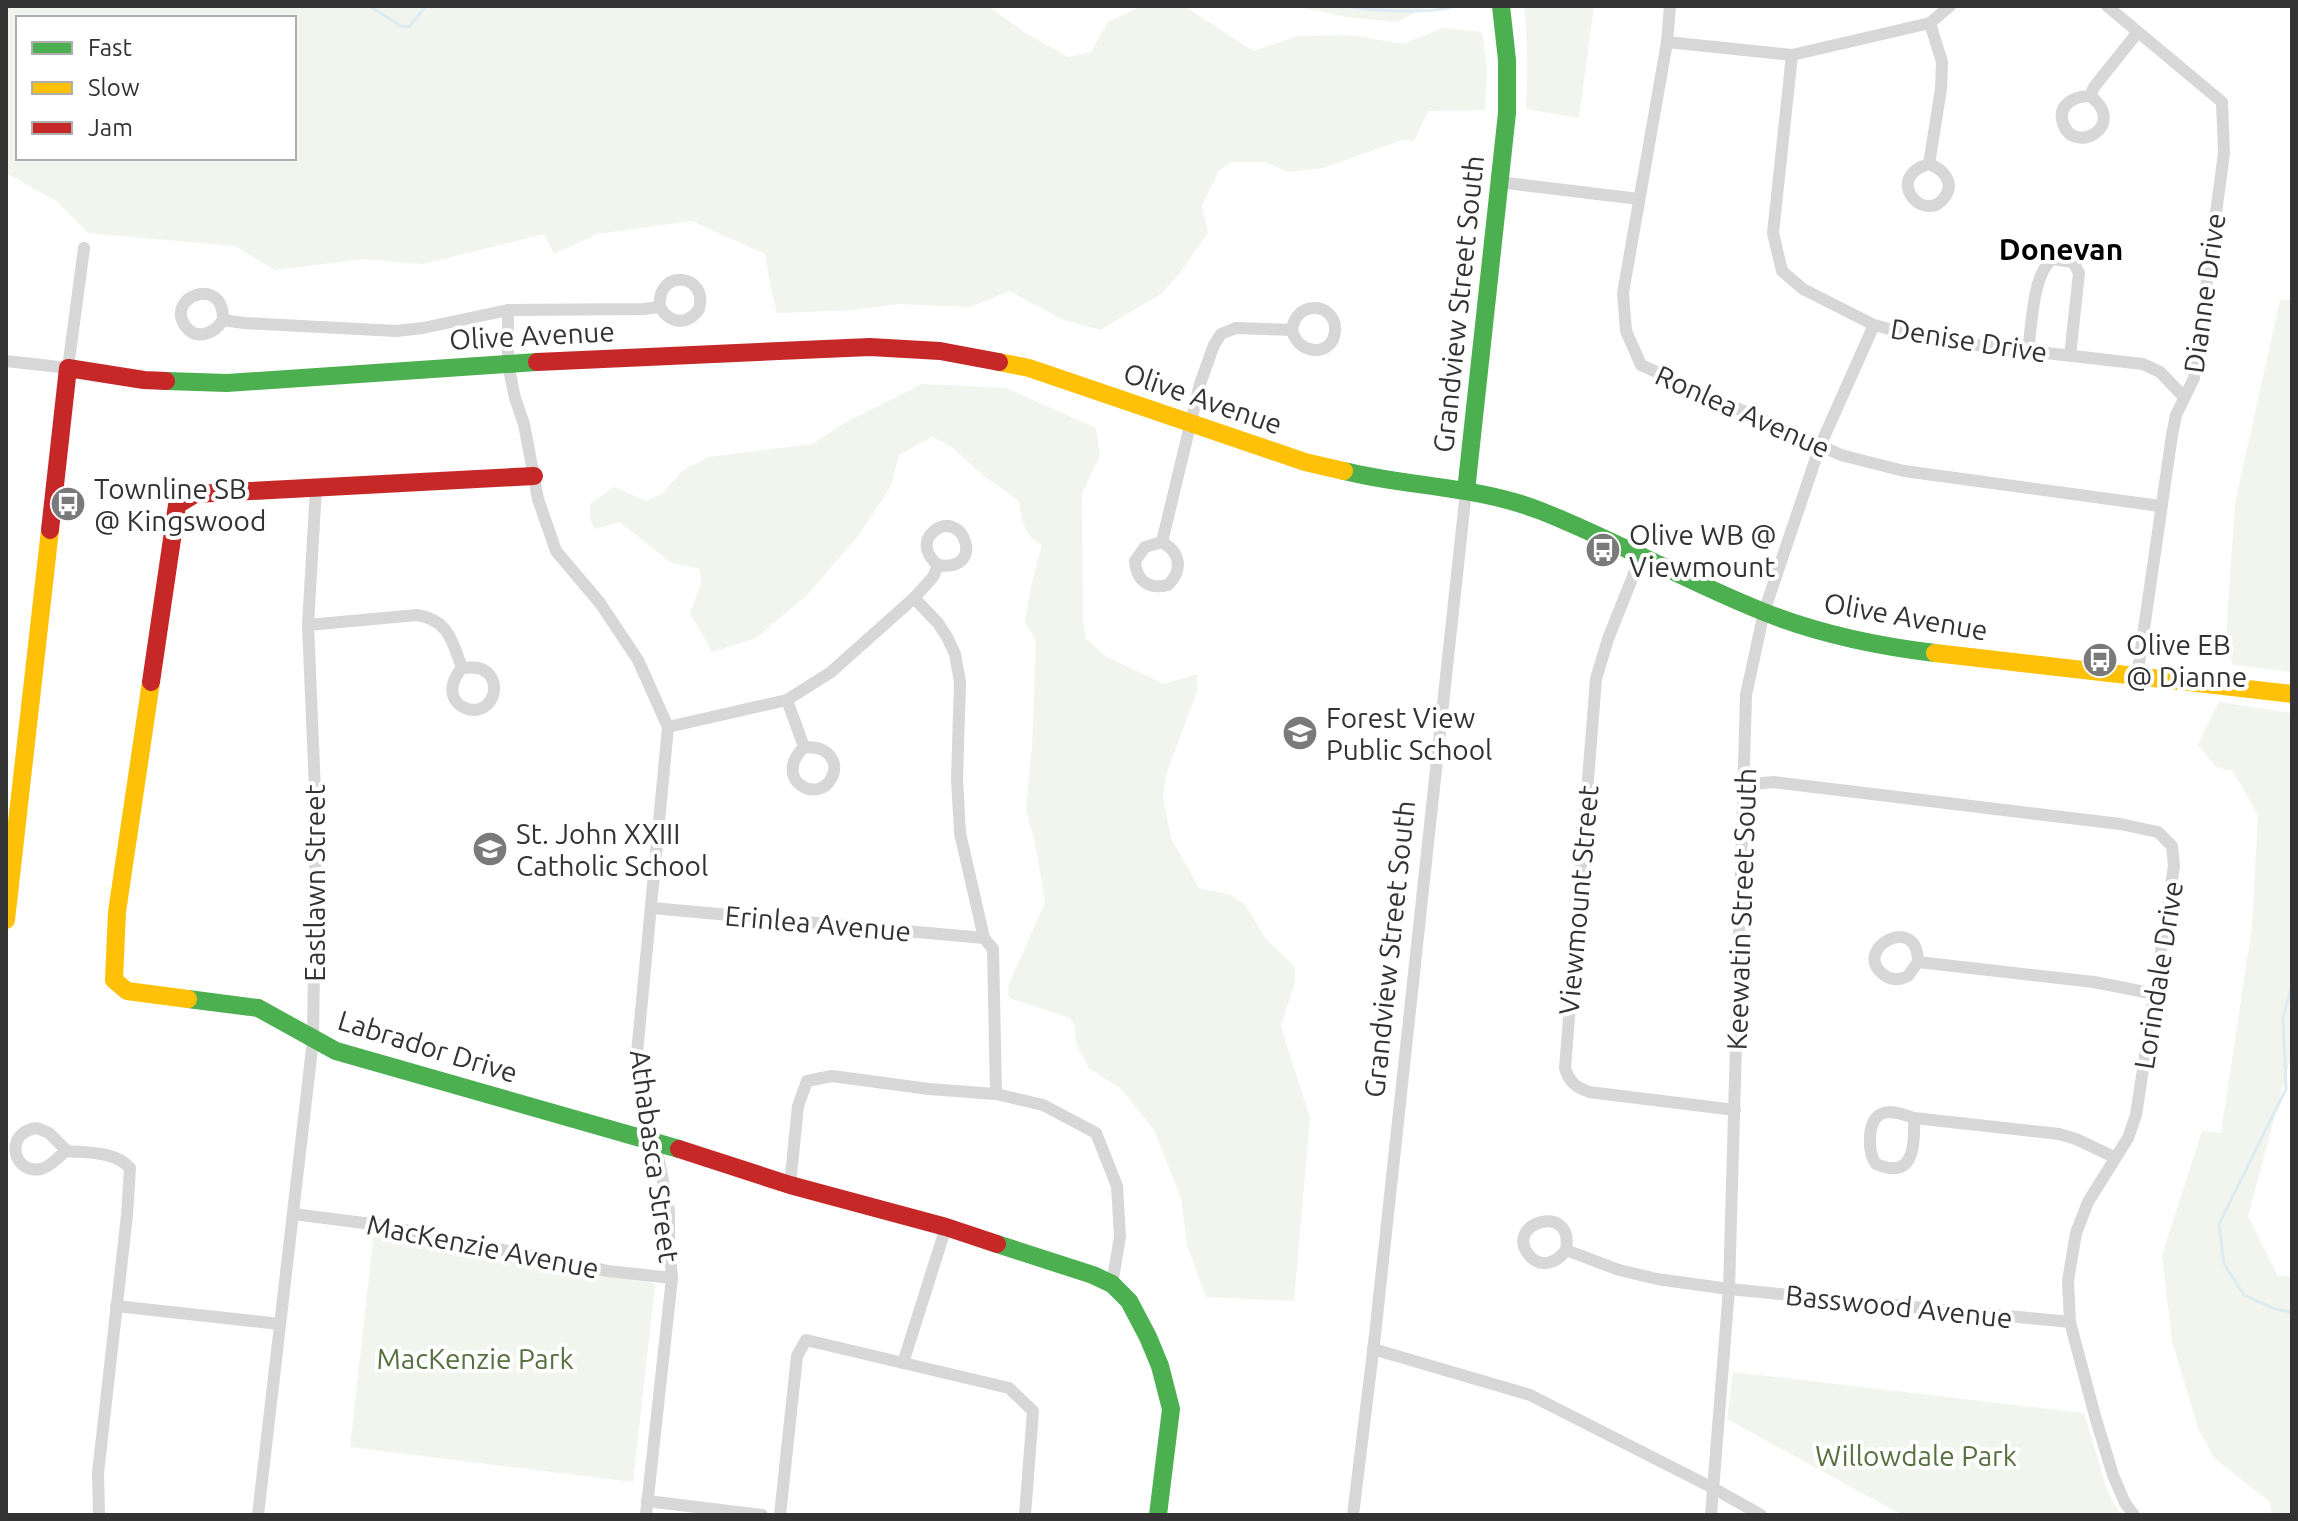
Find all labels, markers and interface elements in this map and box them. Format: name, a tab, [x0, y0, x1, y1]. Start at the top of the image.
legend	[16, 16, 296, 160]
text: Fast	[88, 34, 132, 61]
text: Slow	[88, 74, 140, 101]
text: Jam	[88, 114, 133, 141]
street label: Grandview Street South	[1427, 154, 1489, 454]
street label: Dianne Drive	[2177, 211, 2231, 375]
district label: Donevan	[1999, 232, 2123, 266]
street label: Denise Drive	[1888, 312, 2050, 368]
street label: Olive Avenue	[448, 315, 616, 355]
street label: Olive Avenue	[1120, 356, 1286, 440]
street label: Ronlea Avenue	[1651, 359, 1835, 463]
place label: Townline SB @ Kingswood	[94, 473, 266, 536]
bus stop icon: Townline SB @ Kingswood	[49, 485, 87, 523]
place label: Olive WB @ Viewmount	[1629, 519, 1777, 582]
bus stop icon: Olive WB @ Viewmount	[1584, 531, 1622, 569]
street label: Olive Avenue	[1822, 586, 1990, 646]
place label: Olive EB @ Dianne	[2126, 629, 2247, 692]
bus stop icon: Olive EB @ Dianne	[2081, 641, 2119, 679]
place label: Forest View Public School	[1326, 702, 1492, 765]
school or university icon: Forest View Public School	[1281, 714, 1319, 752]
street label: Keewatin Street South	[1721, 767, 1761, 1051]
street label: Eastlawn Street	[299, 784, 330, 982]
street label: Viewmount Street	[1553, 784, 1603, 1016]
street label: Grandview Street South	[1358, 799, 1420, 1099]
place label: St. John XXIII Catholic School	[516, 818, 708, 881]
school or university icon: St. John XXIII Catholic School	[471, 830, 509, 868]
street label: Lorindale Drive	[2128, 879, 2188, 1071]
street label: Erinlea Avenue	[723, 899, 913, 947]
street label: Labrador Drive	[335, 1004, 521, 1088]
street label: Athabasca Street	[625, 1048, 685, 1264]
street label: MacKenzie Avenue	[364, 1208, 602, 1284]
street label: Basswood Avenue	[1784, 1279, 2014, 1333]
park label: MacKenzie Park	[376, 1343, 574, 1374]
park label: Willowdale Park	[1815, 1440, 2017, 1471]

